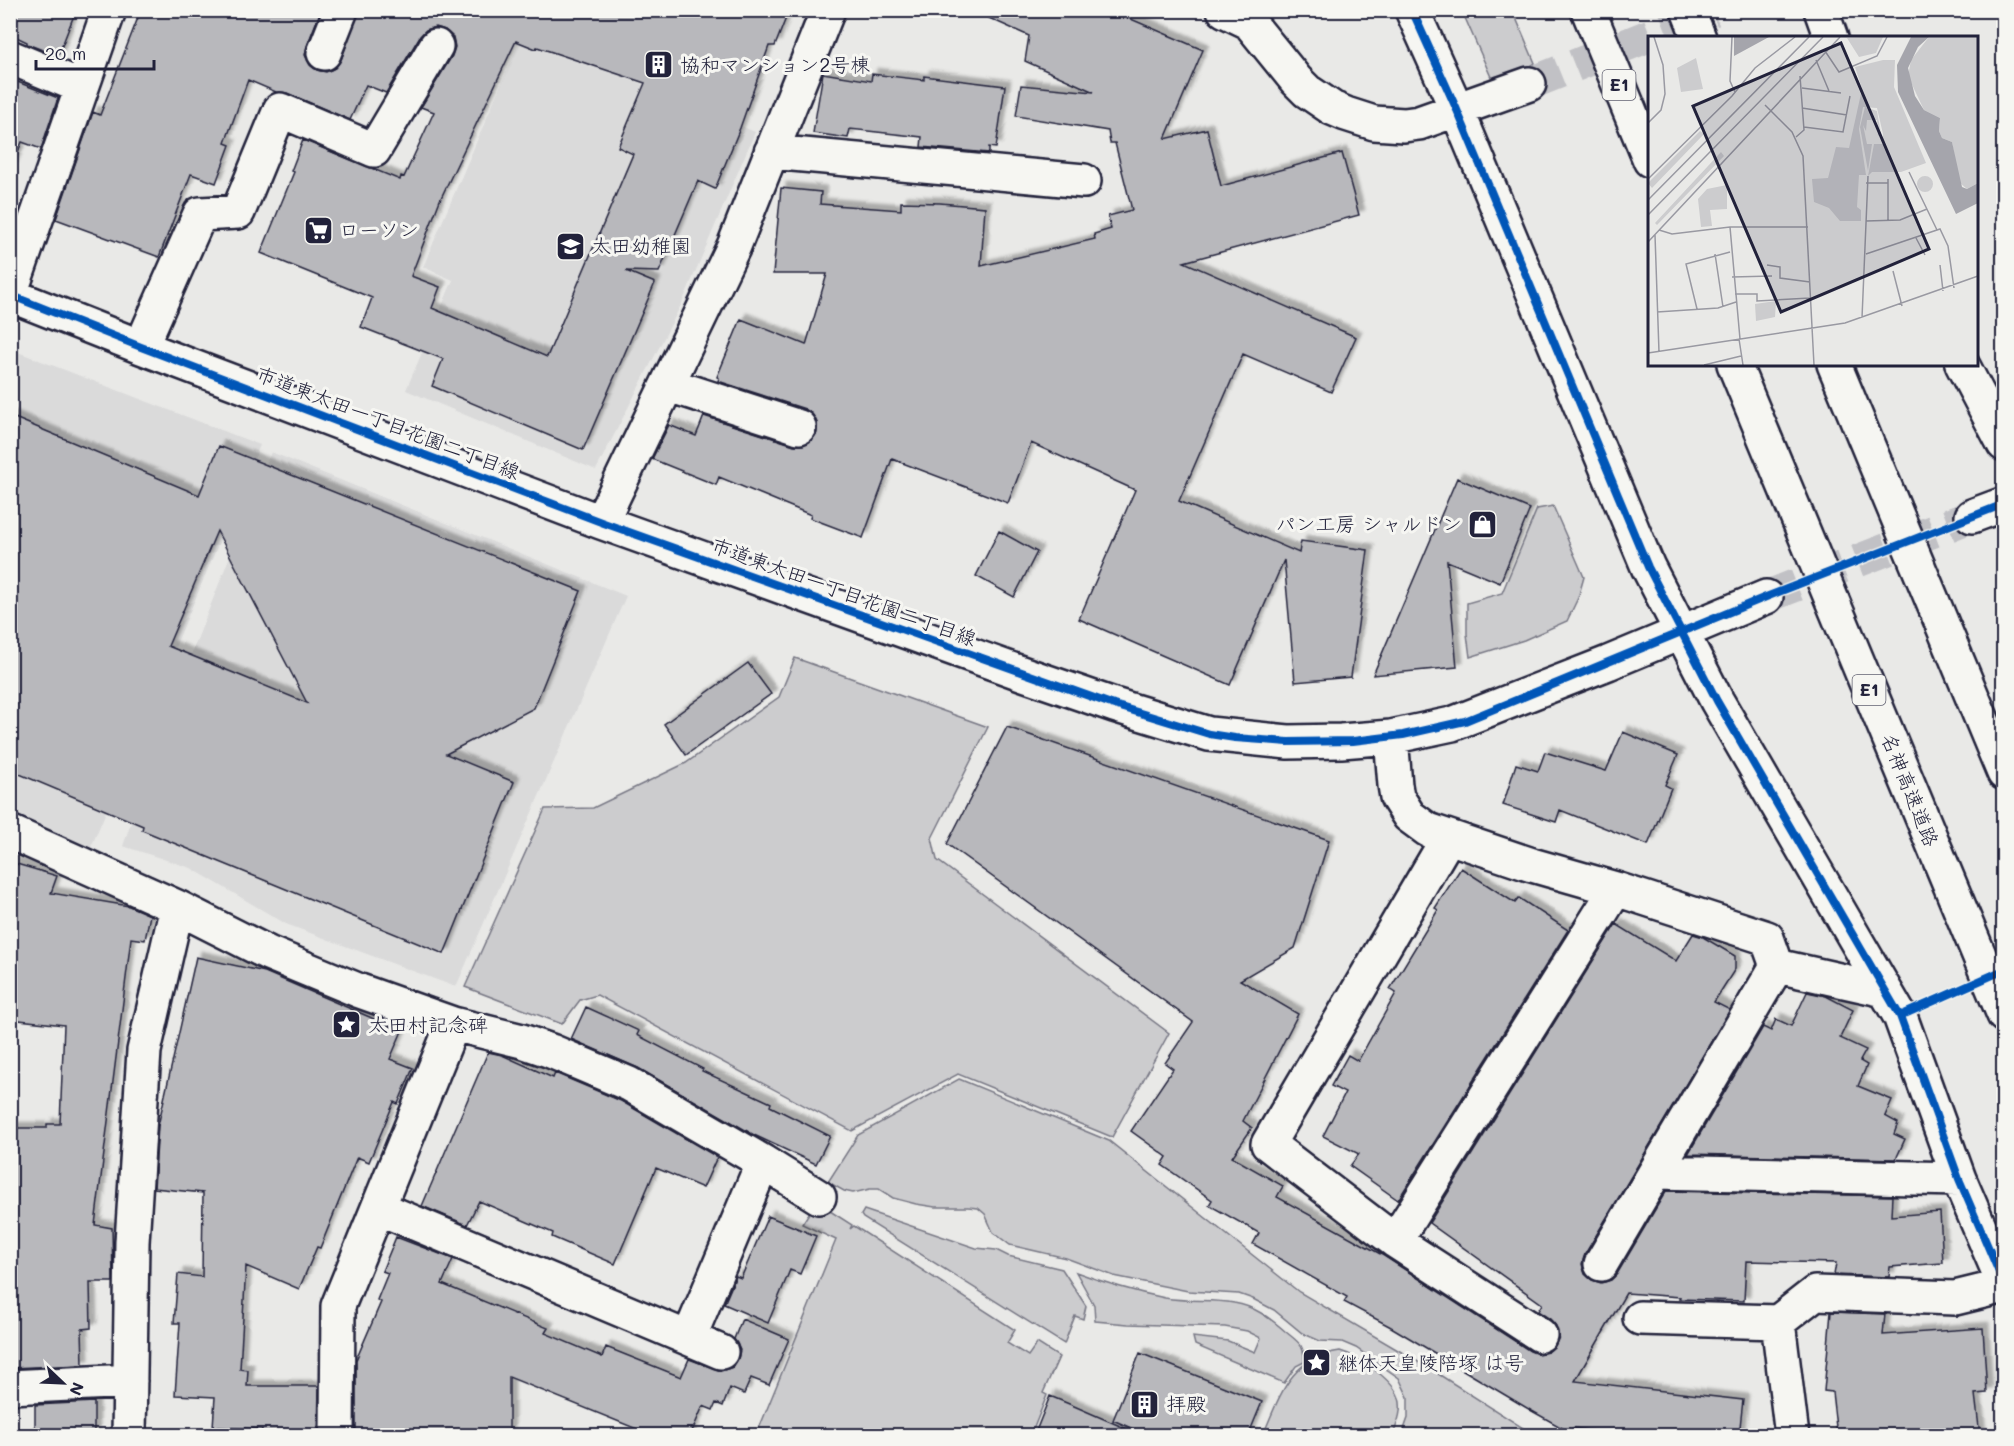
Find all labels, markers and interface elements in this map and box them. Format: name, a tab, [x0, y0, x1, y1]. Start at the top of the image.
scale bar	[36, 33, 154, 71]
inset map	[1648, 36, 1978, 366]
text: 20 m	[45, 41, 86, 65]
building icon: 協和マンション2号棟	[643, 49, 675, 81]
place label: 協和マンション2号棟	[680, 51, 870, 77]
road number: E1	[1602, 70, 1636, 100]
supermarket icon: ローソン	[302, 214, 334, 246]
place label: ローソン	[339, 216, 419, 242]
school or university icon: 太田幼稚園	[554, 230, 586, 262]
place label: 太田幼稚園	[591, 232, 691, 258]
street label: 市道東太田一丁目花園二丁目線	[253, 360, 524, 484]
shop icon: パン工房 シャルドン	[1467, 508, 1499, 540]
place label: パン工房 シャルドン	[1276, 510, 1462, 536]
street label: 市道東太田一丁目花園二丁目線	[708, 531, 980, 651]
road number: E1	[1852, 675, 1886, 705]
street label: 名神高速道路	[1876, 729, 1945, 850]
place icon: 太田村記念碑	[331, 1009, 363, 1041]
place label: 太田村記念碑	[368, 1011, 488, 1037]
place icon: 継体天皇陵陪塚 は号	[1301, 1347, 1333, 1379]
place label: 継体天皇陵陪塚 は号	[1338, 1349, 1524, 1375]
north arrow	[33, 1353, 93, 1413]
text: N	[65, 1379, 89, 1399]
building icon: 拝殿	[1129, 1388, 1161, 1420]
place label: 拝殿	[1166, 1390, 1206, 1416]

